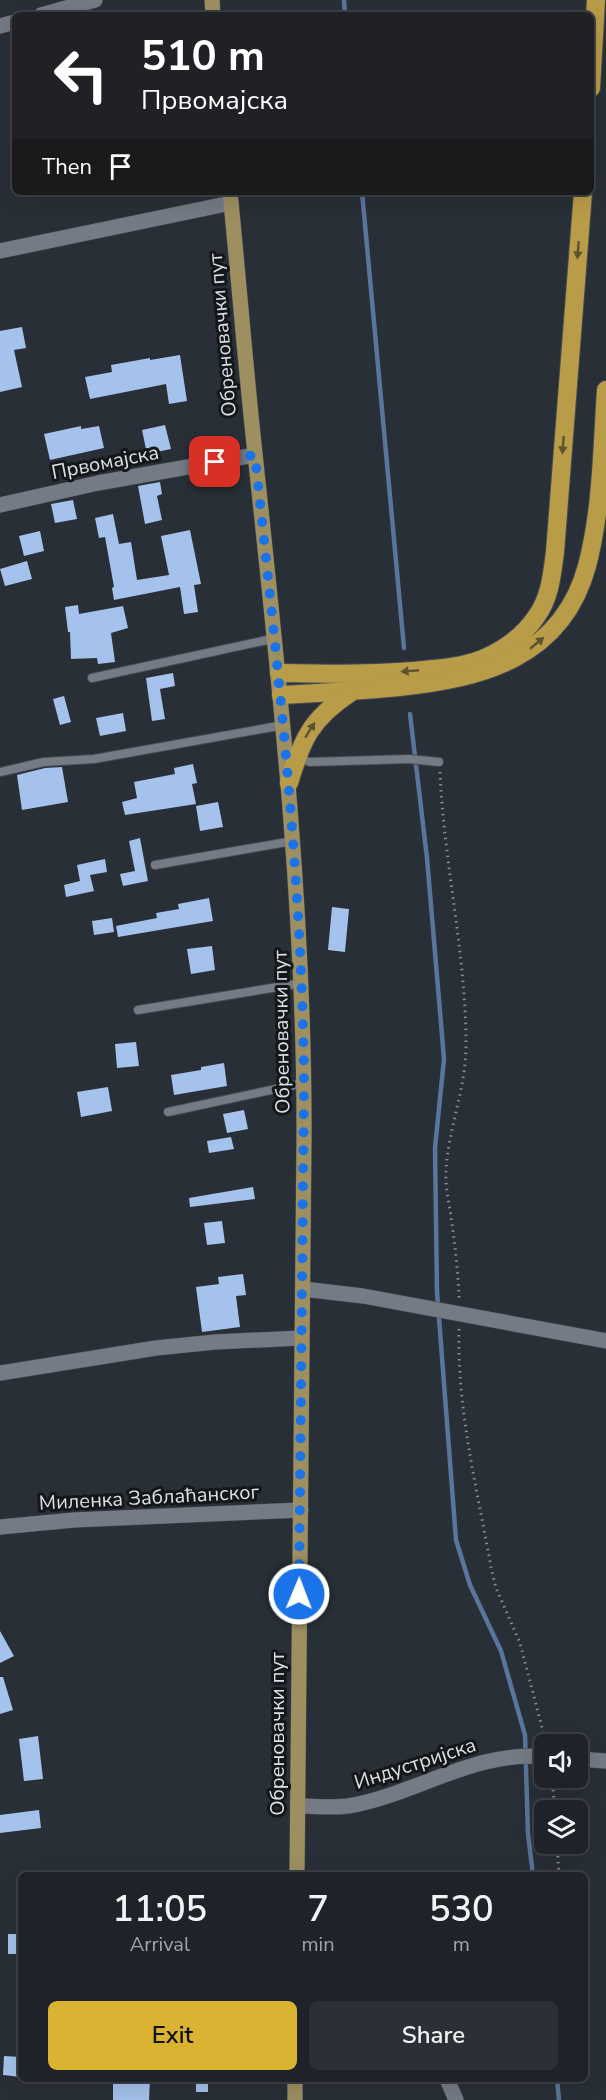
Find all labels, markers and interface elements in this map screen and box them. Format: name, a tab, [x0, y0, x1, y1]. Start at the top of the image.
text: 510 m	[141, 28, 265, 85]
icon: left	[42, 36, 120, 114]
text: Првомајска	[141, 82, 288, 119]
icon: arrive	[104, 150, 137, 183]
text: Then	[42, 152, 92, 182]
one-way arrow	[574, 241, 583, 260]
street label: Обреновачки пут	[202, 252, 243, 418]
one-way arrow	[558, 435, 568, 454]
pin	[189, 436, 240, 487]
street label: Првомајска	[49, 439, 161, 486]
icon: arrive	[198, 445, 231, 478]
one-way arrow	[529, 637, 544, 650]
one-way arrow	[400, 666, 419, 676]
one-way arrow	[305, 722, 316, 738]
street label: Обреновачки пут	[267, 950, 296, 1114]
street label: Миленка Заблаћанског	[38, 1478, 260, 1517]
position arrow	[267, 1562, 331, 1626]
street label: Обреновачки пут	[264, 1652, 291, 1816]
street label: Индустријска	[351, 1731, 479, 1796]
map controls	[534, 1734, 588, 1854]
button: sound	[534, 1734, 588, 1788]
button: layers	[534, 1800, 588, 1854]
text: 11:05	[112, 1885, 207, 1934]
text: 7	[307, 1885, 329, 1934]
text: 530	[429, 1885, 494, 1934]
text: Arrival	[130, 1931, 190, 1958]
text: min	[302, 1931, 335, 1958]
text: m	[453, 1931, 470, 1958]
button: Exit	[48, 2001, 297, 2070]
button: Share	[309, 2001, 558, 2070]

